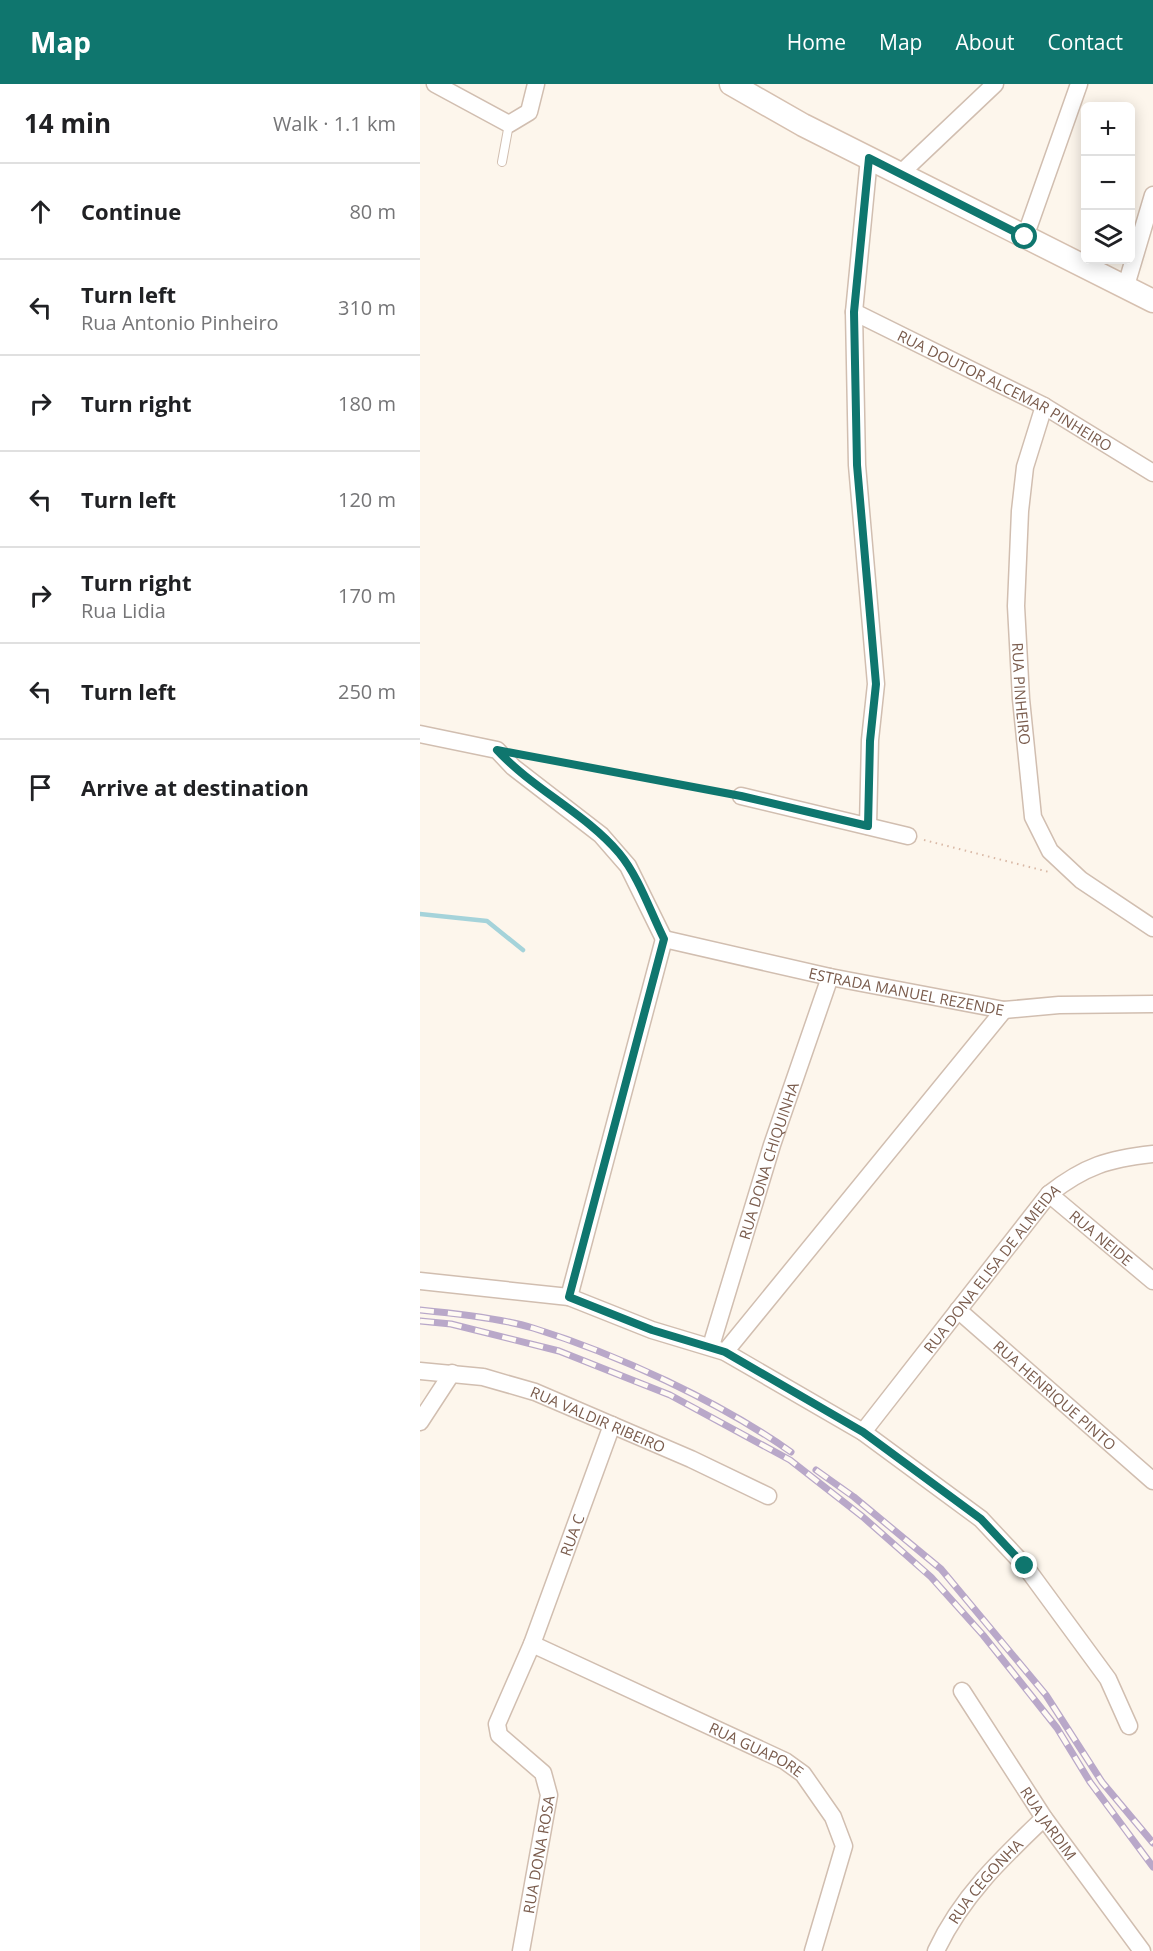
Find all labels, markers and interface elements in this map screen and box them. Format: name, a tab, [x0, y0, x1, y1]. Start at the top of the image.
text: Map	[30, 23, 91, 61]
text: Home	[787, 28, 846, 56]
text: Map	[879, 28, 922, 56]
text: About	[955, 28, 1015, 56]
text: Contact	[1048, 28, 1123, 56]
map controls	[1081, 102, 1135, 264]
button: +	[1081, 102, 1135, 156]
text: 14 min	[24, 105, 111, 141]
text: Walk · 1.1 km	[273, 110, 396, 137]
button: −	[1081, 156, 1135, 210]
icon: ahead	[24, 195, 57, 228]
text: Continue	[81, 196, 181, 226]
text: 80 m	[349, 198, 396, 225]
button: layers	[1081, 210, 1135, 264]
route start	[1011, 223, 1037, 249]
text: Turn left	[81, 279, 176, 309]
icon: left	[24, 291, 57, 324]
text: 310 m	[338, 294, 396, 321]
text: Rua Antonio Pinheiro	[81, 309, 279, 336]
street label: RUA DOUTOR ALCEMAR PINHEIRO	[894, 325, 1116, 456]
icon: right	[24, 387, 57, 420]
text: Turn right	[81, 388, 192, 418]
text: 180 m	[338, 390, 396, 417]
icon: left	[24, 483, 57, 516]
text: Turn left	[81, 484, 176, 514]
text: 120 m	[338, 486, 396, 513]
text: Turn right	[81, 567, 192, 597]
icon: right	[24, 579, 57, 612]
text: 170 m	[338, 582, 396, 609]
text: Rua Lidia	[81, 597, 166, 624]
street label: RUA PINHEIRO	[1008, 642, 1036, 746]
icon: left	[24, 675, 57, 708]
text: Turn left	[81, 676, 176, 706]
text: 250 m	[338, 678, 396, 705]
icon: arrive	[24, 771, 57, 804]
text: Arrive at destination	[81, 772, 309, 802]
street label: ESTRADA MANUEL REZENDE	[807, 962, 1006, 1020]
street label: RUA DONA CHIQUINHA	[734, 1079, 803, 1242]
street label: RUA DONA ELISA DE ALMEIDA	[919, 1179, 1064, 1357]
street label: RUA NEIDE	[1065, 1205, 1137, 1270]
street label: RUA HENRIQUE PINTO	[989, 1336, 1121, 1454]
street label: RUA VALDIR RIBEIRO	[528, 1381, 669, 1457]
street label: RUA C	[555, 1511, 589, 1559]
route end	[1011, 1552, 1037, 1578]
street label: RUA GUAPORE	[706, 1717, 808, 1781]
street label: RUA JARDIM	[1016, 1783, 1081, 1864]
street label: RUA DONA ROSA	[518, 1793, 559, 1915]
street label: RUA CEGONHA	[943, 1834, 1027, 1927]

